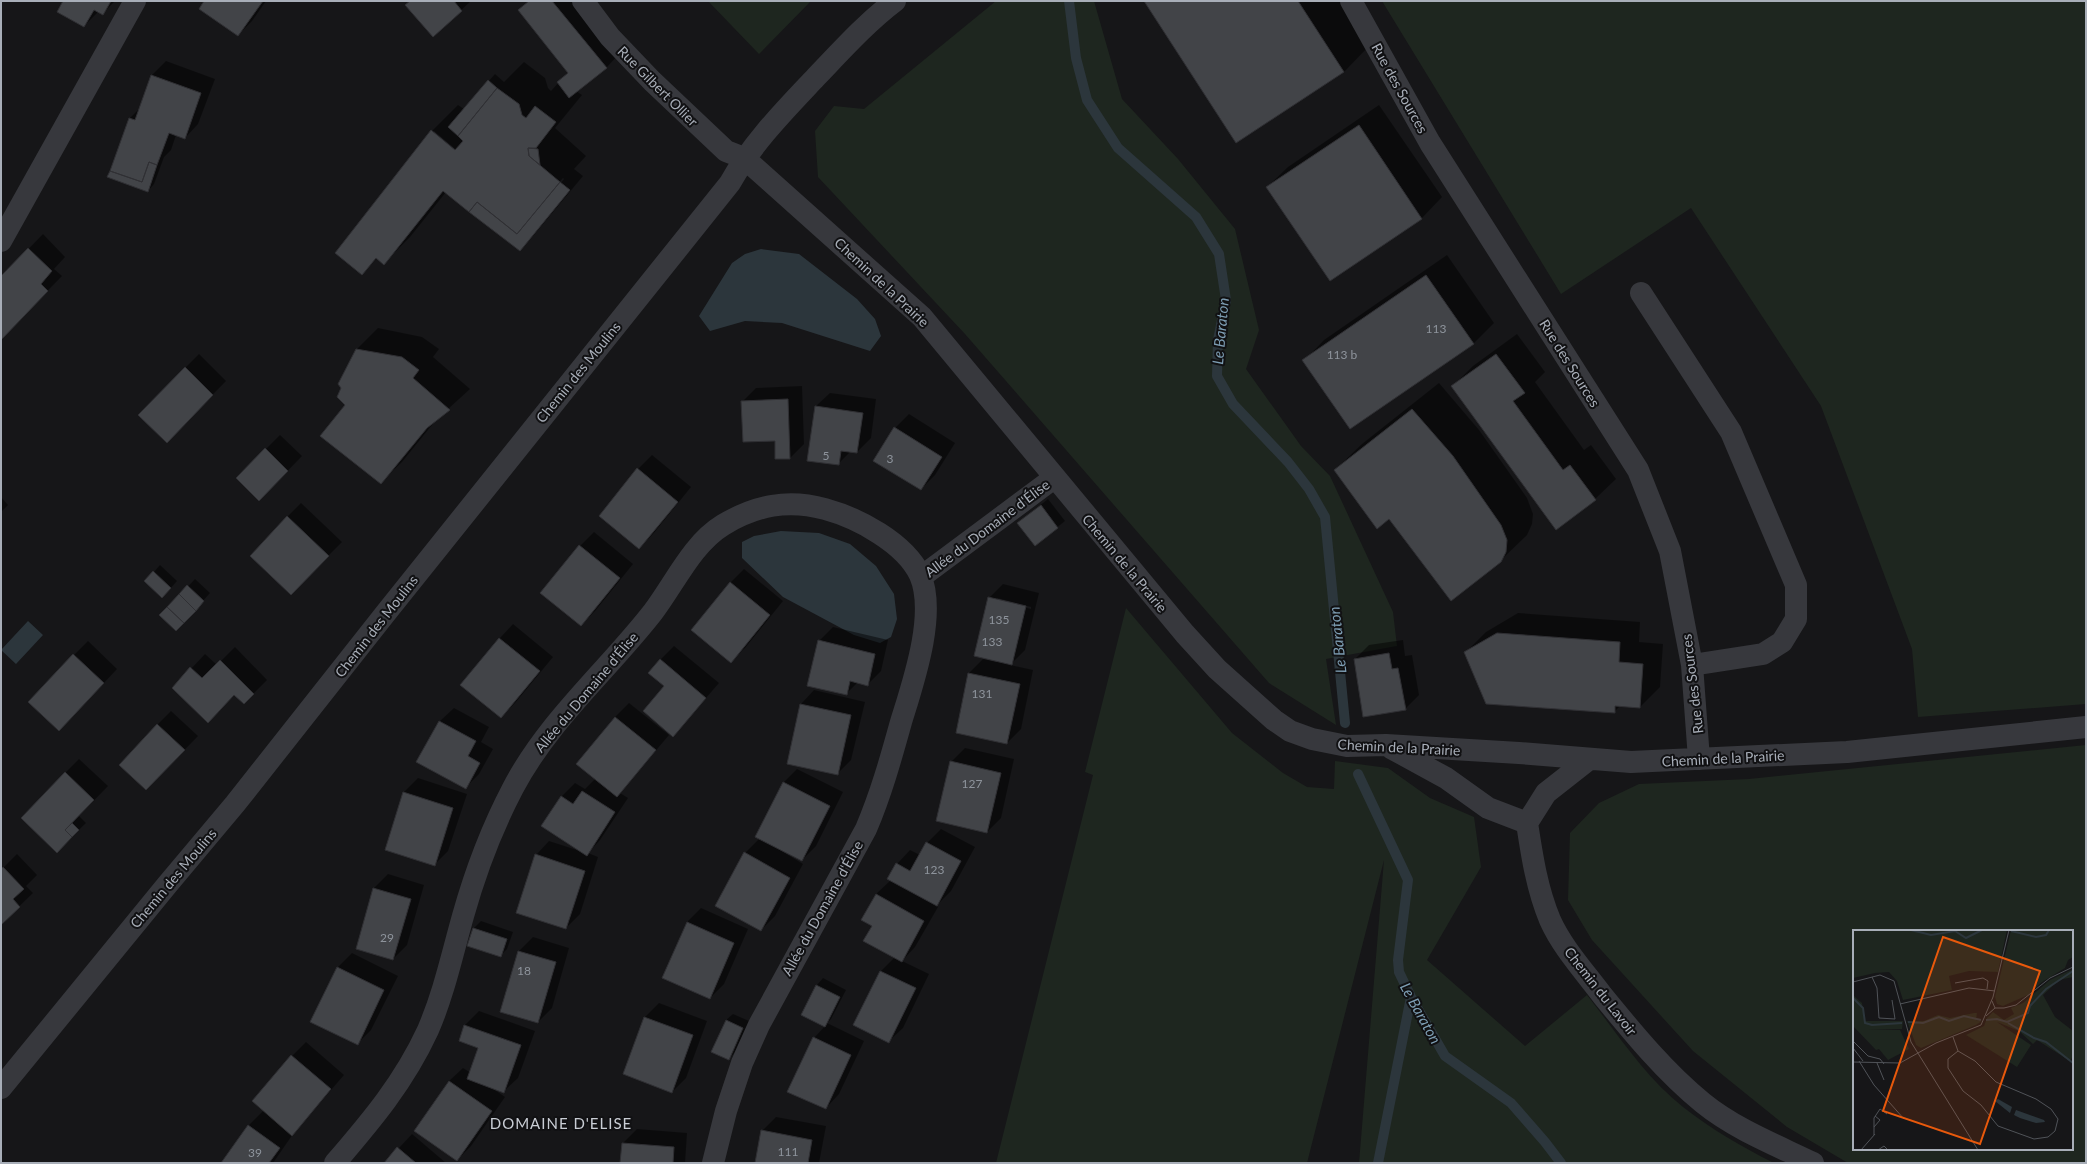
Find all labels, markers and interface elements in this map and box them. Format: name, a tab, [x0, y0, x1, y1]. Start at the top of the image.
street label: Rue des Sources	[1368, 40, 1432, 136]
street label: Rue Gilbert Ollier	[614, 42, 702, 130]
street label: Chemin de la Prairie	[831, 234, 933, 330]
water label: Le Baraton	[1208, 297, 1232, 365]
street label: Rue des Sources	[1536, 316, 1604, 410]
street label: Chemin des Moulins	[532, 318, 624, 426]
house number: 113	[1426, 321, 1446, 336]
house number: 113 b	[1327, 347, 1358, 362]
house number: 5	[823, 448, 830, 463]
house number: 3	[887, 451, 894, 466]
street label: Allée du Domaine d'Élise	[921, 476, 1053, 580]
street label: Chemin de la Prairie	[1079, 510, 1171, 616]
street label: Chemin des Moulins	[331, 572, 421, 680]
water label: Le Baraton	[1325, 606, 1349, 674]
house number: 135	[989, 612, 1009, 627]
street label: Allée du Domaine d'Élise	[531, 628, 641, 756]
street label: Rue des Sources	[1677, 633, 1707, 735]
house number: 133	[982, 634, 1002, 649]
house number: 131	[972, 686, 992, 701]
street label: Chemin de la Prairie	[1337, 735, 1461, 759]
street label: Chemin de la Prairie	[1661, 746, 1785, 770]
house number: 127	[962, 776, 982, 791]
street label: Chemin des Moulins	[126, 825, 220, 931]
street label: Allée du Domaine d'Élise	[778, 838, 866, 978]
house number: 123	[924, 862, 944, 877]
house number: 29	[380, 930, 394, 945]
inset map	[1853, 930, 2073, 1150]
street label: Chemin du Lavoir	[1561, 943, 1641, 1039]
house number: 18	[517, 963, 531, 978]
water label: Le Baraton	[1397, 979, 1445, 1047]
district label: DOMAINE D'ELISE	[490, 1114, 632, 1132]
house number: 111	[778, 1144, 798, 1159]
house number: 39	[248, 1145, 262, 1160]

